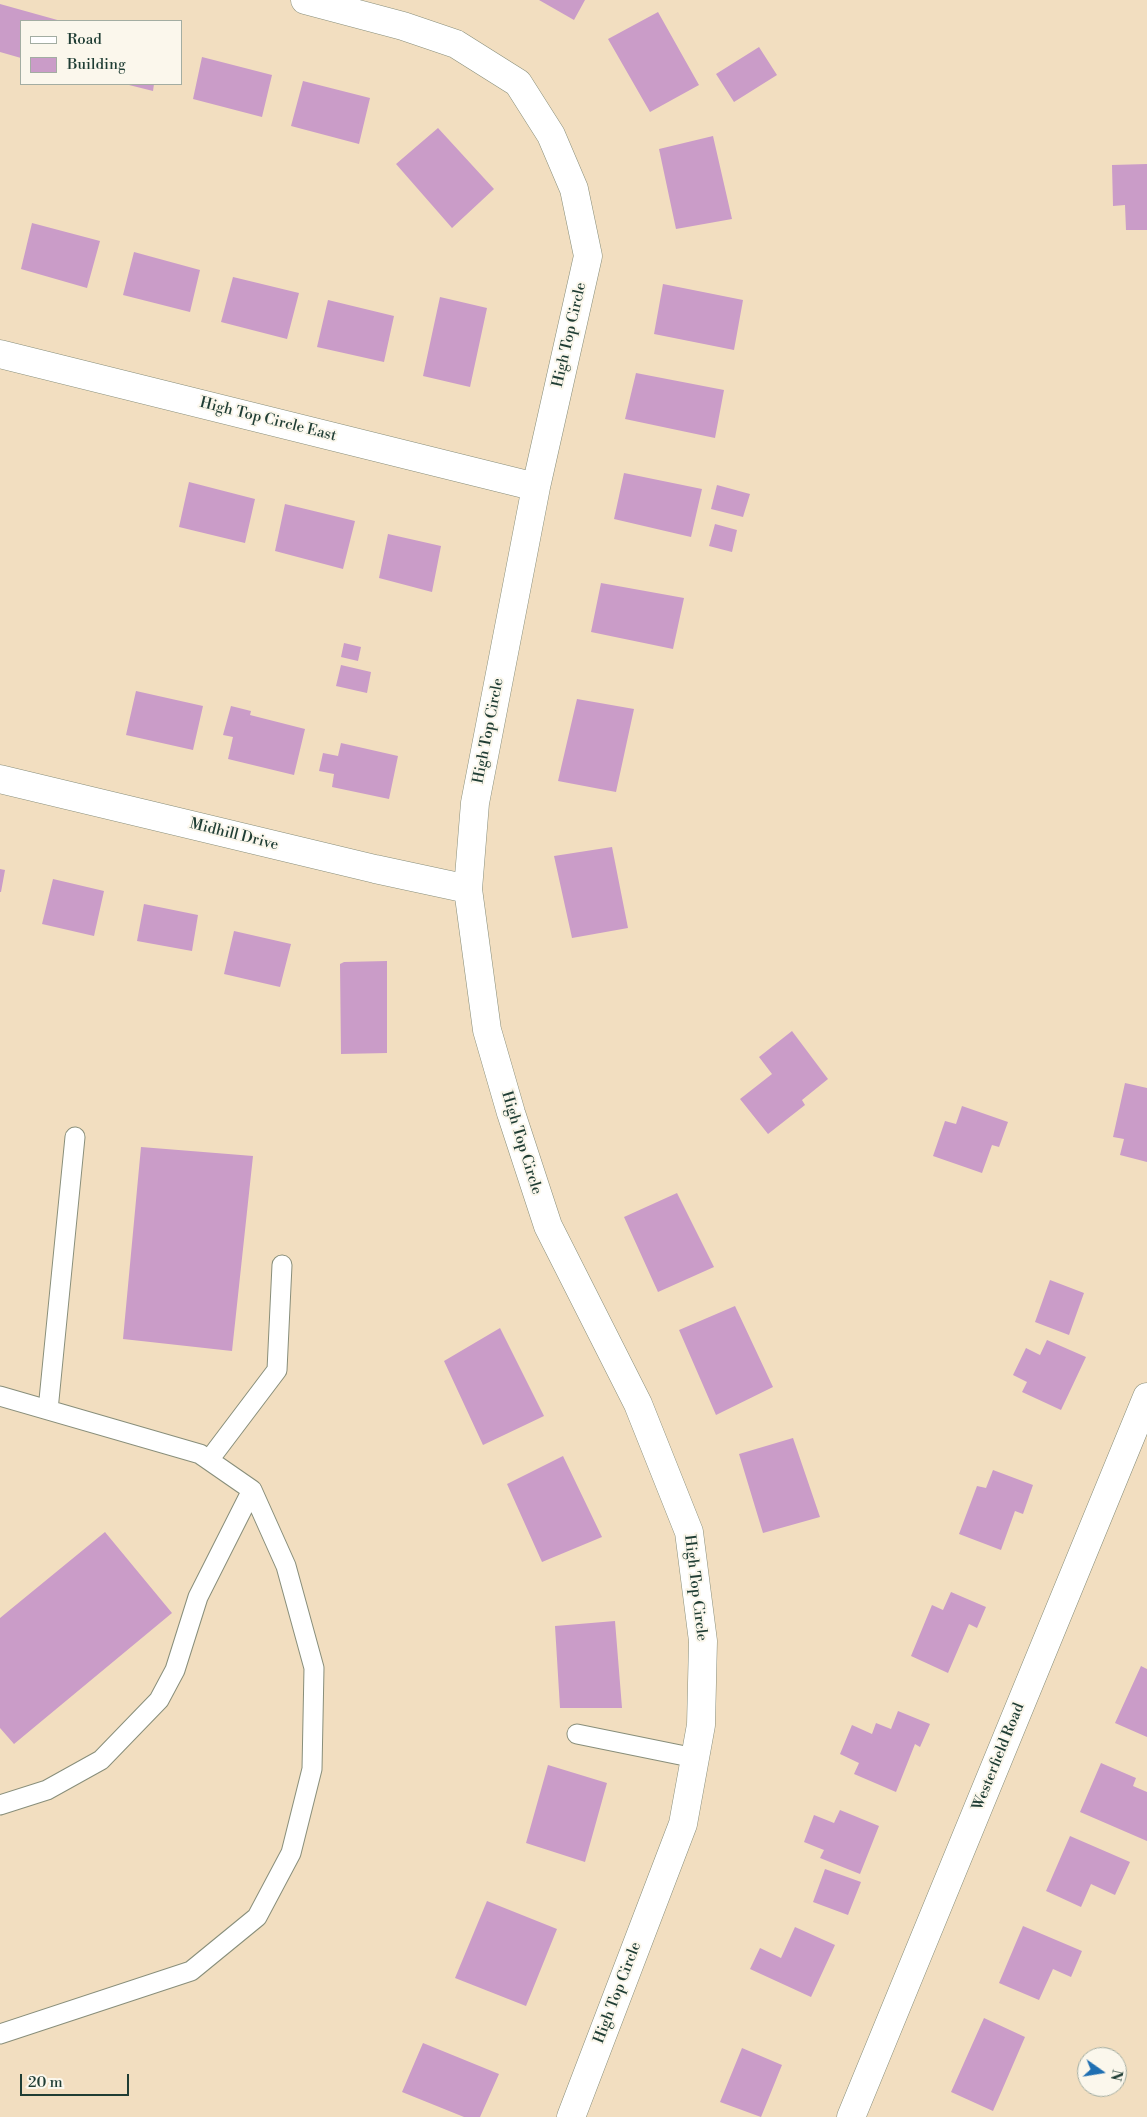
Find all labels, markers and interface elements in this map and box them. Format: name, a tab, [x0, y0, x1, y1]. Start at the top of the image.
legend	[20, 20, 182, 85]
text: Road	[67, 30, 102, 49]
text: Building	[67, 55, 126, 74]
street label: High Top Circle	[549, 281, 591, 389]
street label: High Top Circle East	[198, 394, 338, 446]
street label: High Top Circle	[470, 677, 508, 785]
street label: Midhill Drive	[188, 815, 280, 855]
street label: High Top Circle	[497, 1089, 545, 1197]
street label: High Top Circle	[680, 1534, 710, 1642]
street label: Westerfield Road	[969, 1701, 1029, 1813]
street label: High Top Circle	[590, 1940, 646, 2046]
north arrow	[1077, 2047, 1127, 2097]
scale bar	[22, 2064, 131, 2096]
text: N	[1106, 2068, 1126, 2083]
text: 20 m	[28, 2073, 63, 2092]

